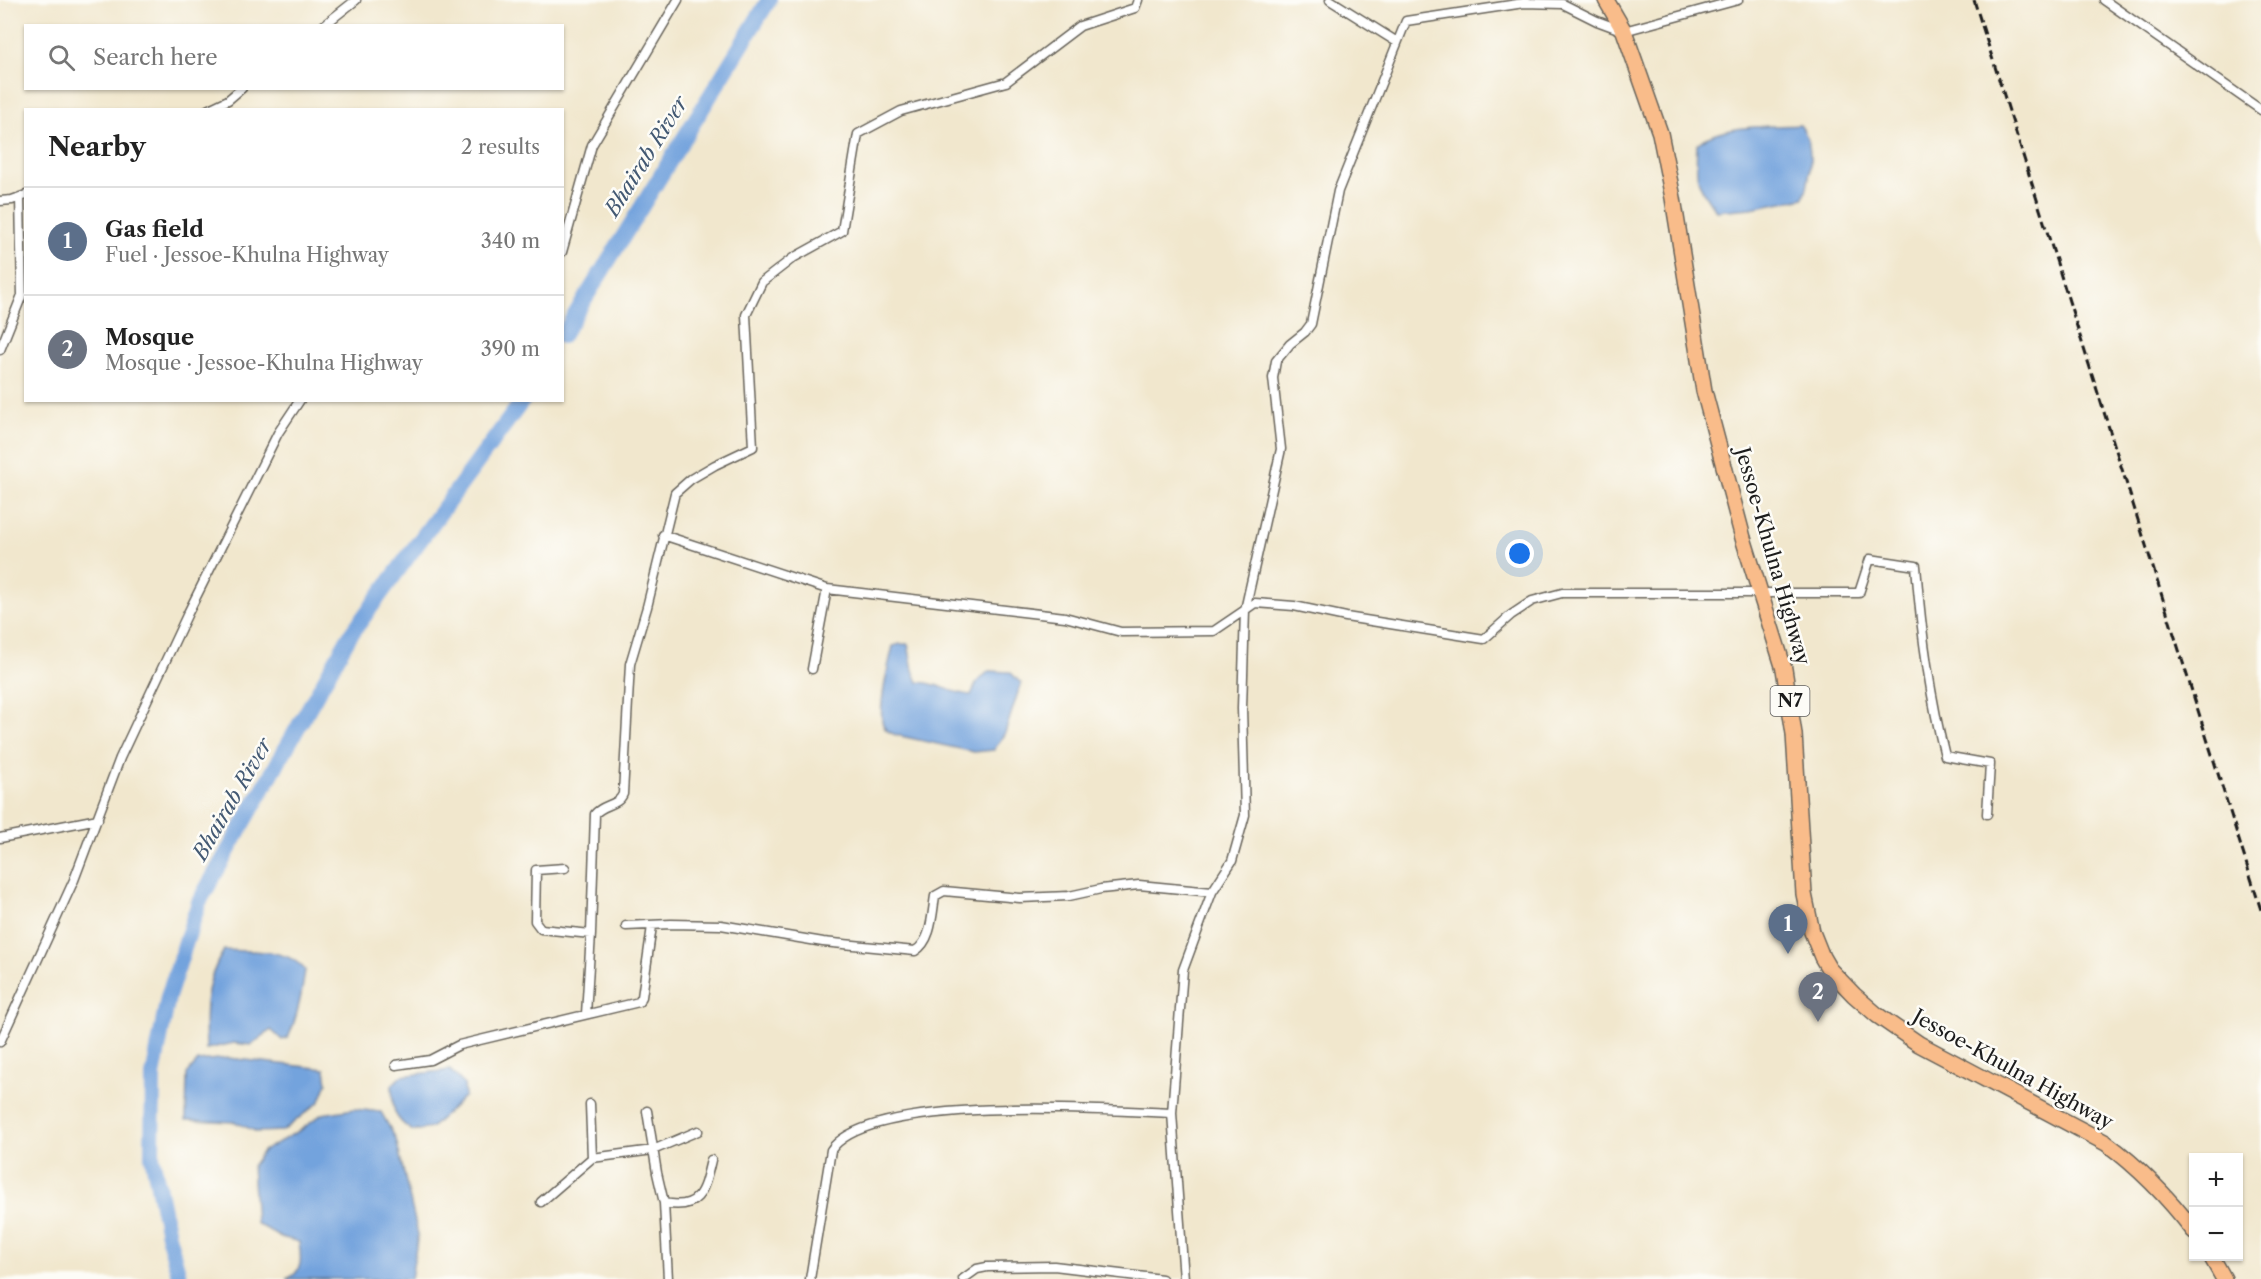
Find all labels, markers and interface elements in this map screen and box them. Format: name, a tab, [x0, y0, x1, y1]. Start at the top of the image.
search box	[24, 24, 564, 90]
icon: search	[45, 41, 78, 74]
text: Search here	[93, 44, 218, 71]
water label: Bhairab River	[598, 90, 694, 222]
text: Nearby	[48, 131, 146, 163]
text: 2 results	[461, 135, 540, 159]
text: Gas field	[105, 216, 204, 243]
text: 1	[63, 229, 72, 253]
text: 340 m	[481, 229, 540, 253]
text: Fuel · Jessoe-Khulna Highway	[105, 243, 389, 267]
text: Mosque	[105, 324, 194, 351]
text: 2	[62, 337, 73, 361]
text: 390 m	[481, 337, 540, 361]
text: Mosque · Jessoe-Khulna Highway	[105, 351, 423, 375]
street label: Jessoe-Khulna Highway	[1730, 442, 1816, 668]
your location	[1505, 539, 1534, 568]
road number: N7	[1770, 686, 1810, 716]
water label: Bhairab River	[186, 732, 278, 866]
pin: 1	[1768, 904, 1808, 954]
pin: 2	[1798, 972, 1838, 1022]
street label: Jessoe-Khulna Highway	[1906, 1002, 2118, 1135]
map controls	[2189, 1153, 2243, 1261]
button: +	[2189, 1153, 2243, 1207]
button: −	[2189, 1207, 2243, 1261]

